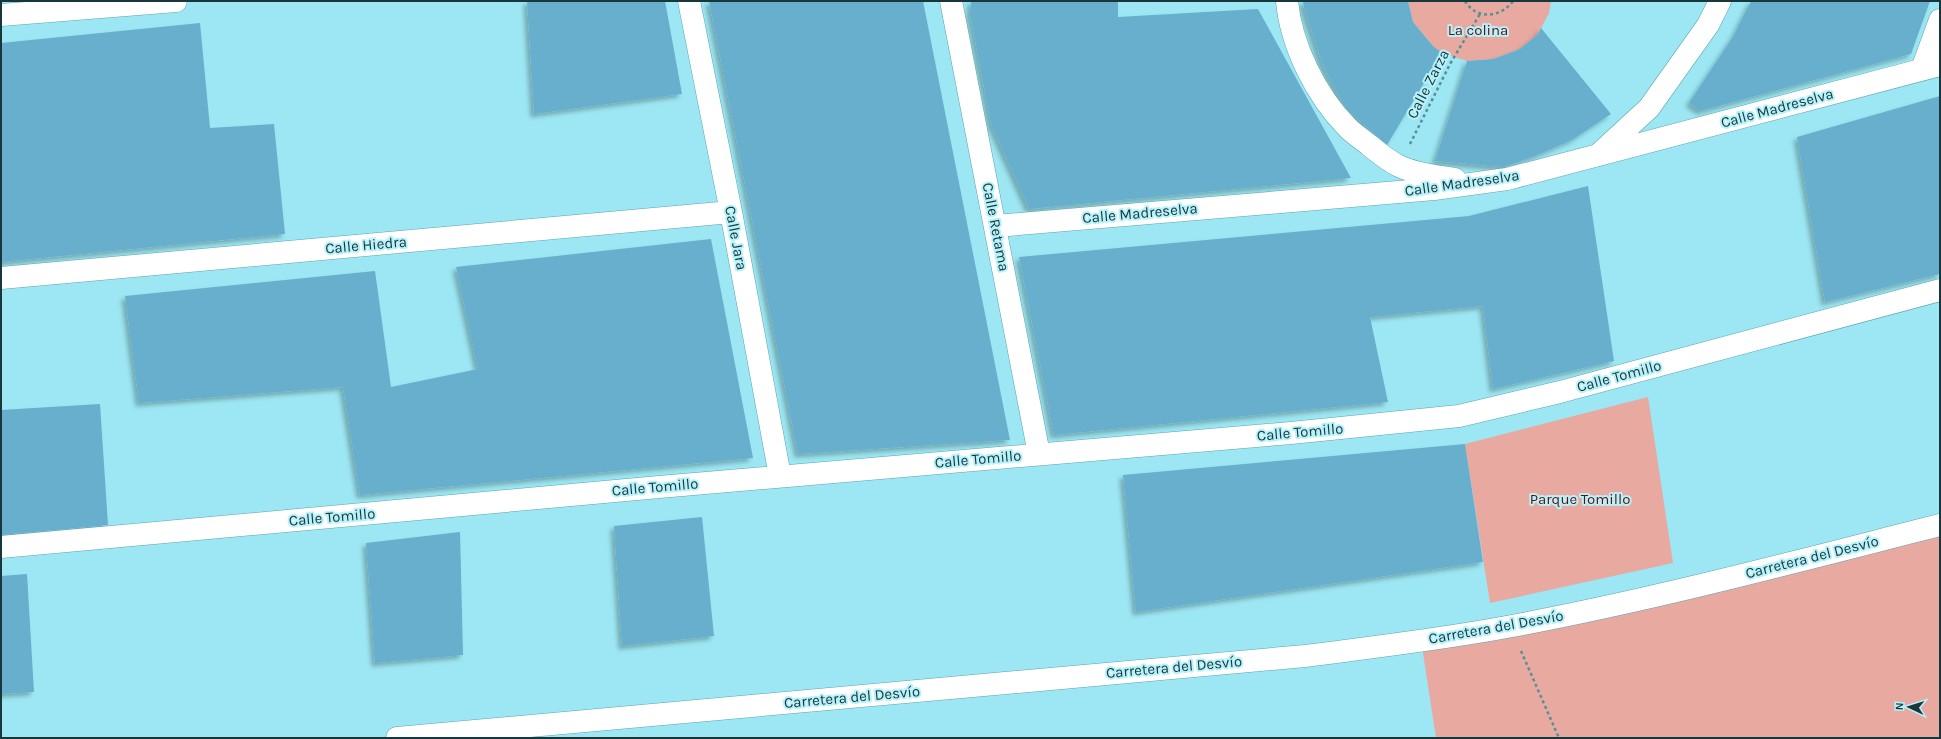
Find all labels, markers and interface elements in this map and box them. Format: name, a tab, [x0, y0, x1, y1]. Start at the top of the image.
park label: La colina	[1448, 21, 1508, 39]
street label: Calle Zarza	[1403, 46, 1453, 122]
street label: Calle Madreselva	[1719, 84, 1835, 132]
street label: Calle Madreselva	[1403, 166, 1521, 200]
street label: Calle Retama	[979, 181, 1013, 273]
street label: Calle Madreselva	[1082, 199, 1198, 227]
street label: Calle Jara	[721, 204, 751, 272]
street label: Calle Hiedra	[324, 232, 408, 258]
street label: Calle Tomillo	[1575, 356, 1663, 396]
street label: Calle Tomillo	[1256, 419, 1344, 445]
street label: Calle Tomillo	[934, 446, 1022, 472]
street label: Calle Tomillo	[611, 474, 699, 500]
park label: Parque Tomillo	[1530, 490, 1630, 508]
street label: Calle Tomillo	[288, 504, 376, 530]
street label: Carretera del Desvío	[1744, 532, 1880, 582]
street label: Carretera del Desvío	[1427, 606, 1565, 648]
street label: Carretera del Desvío	[1105, 652, 1243, 682]
street label: Carretera del Desvío	[783, 682, 921, 712]
north arrow	[1889, 687, 1929, 727]
text: N	[1893, 702, 1906, 711]

